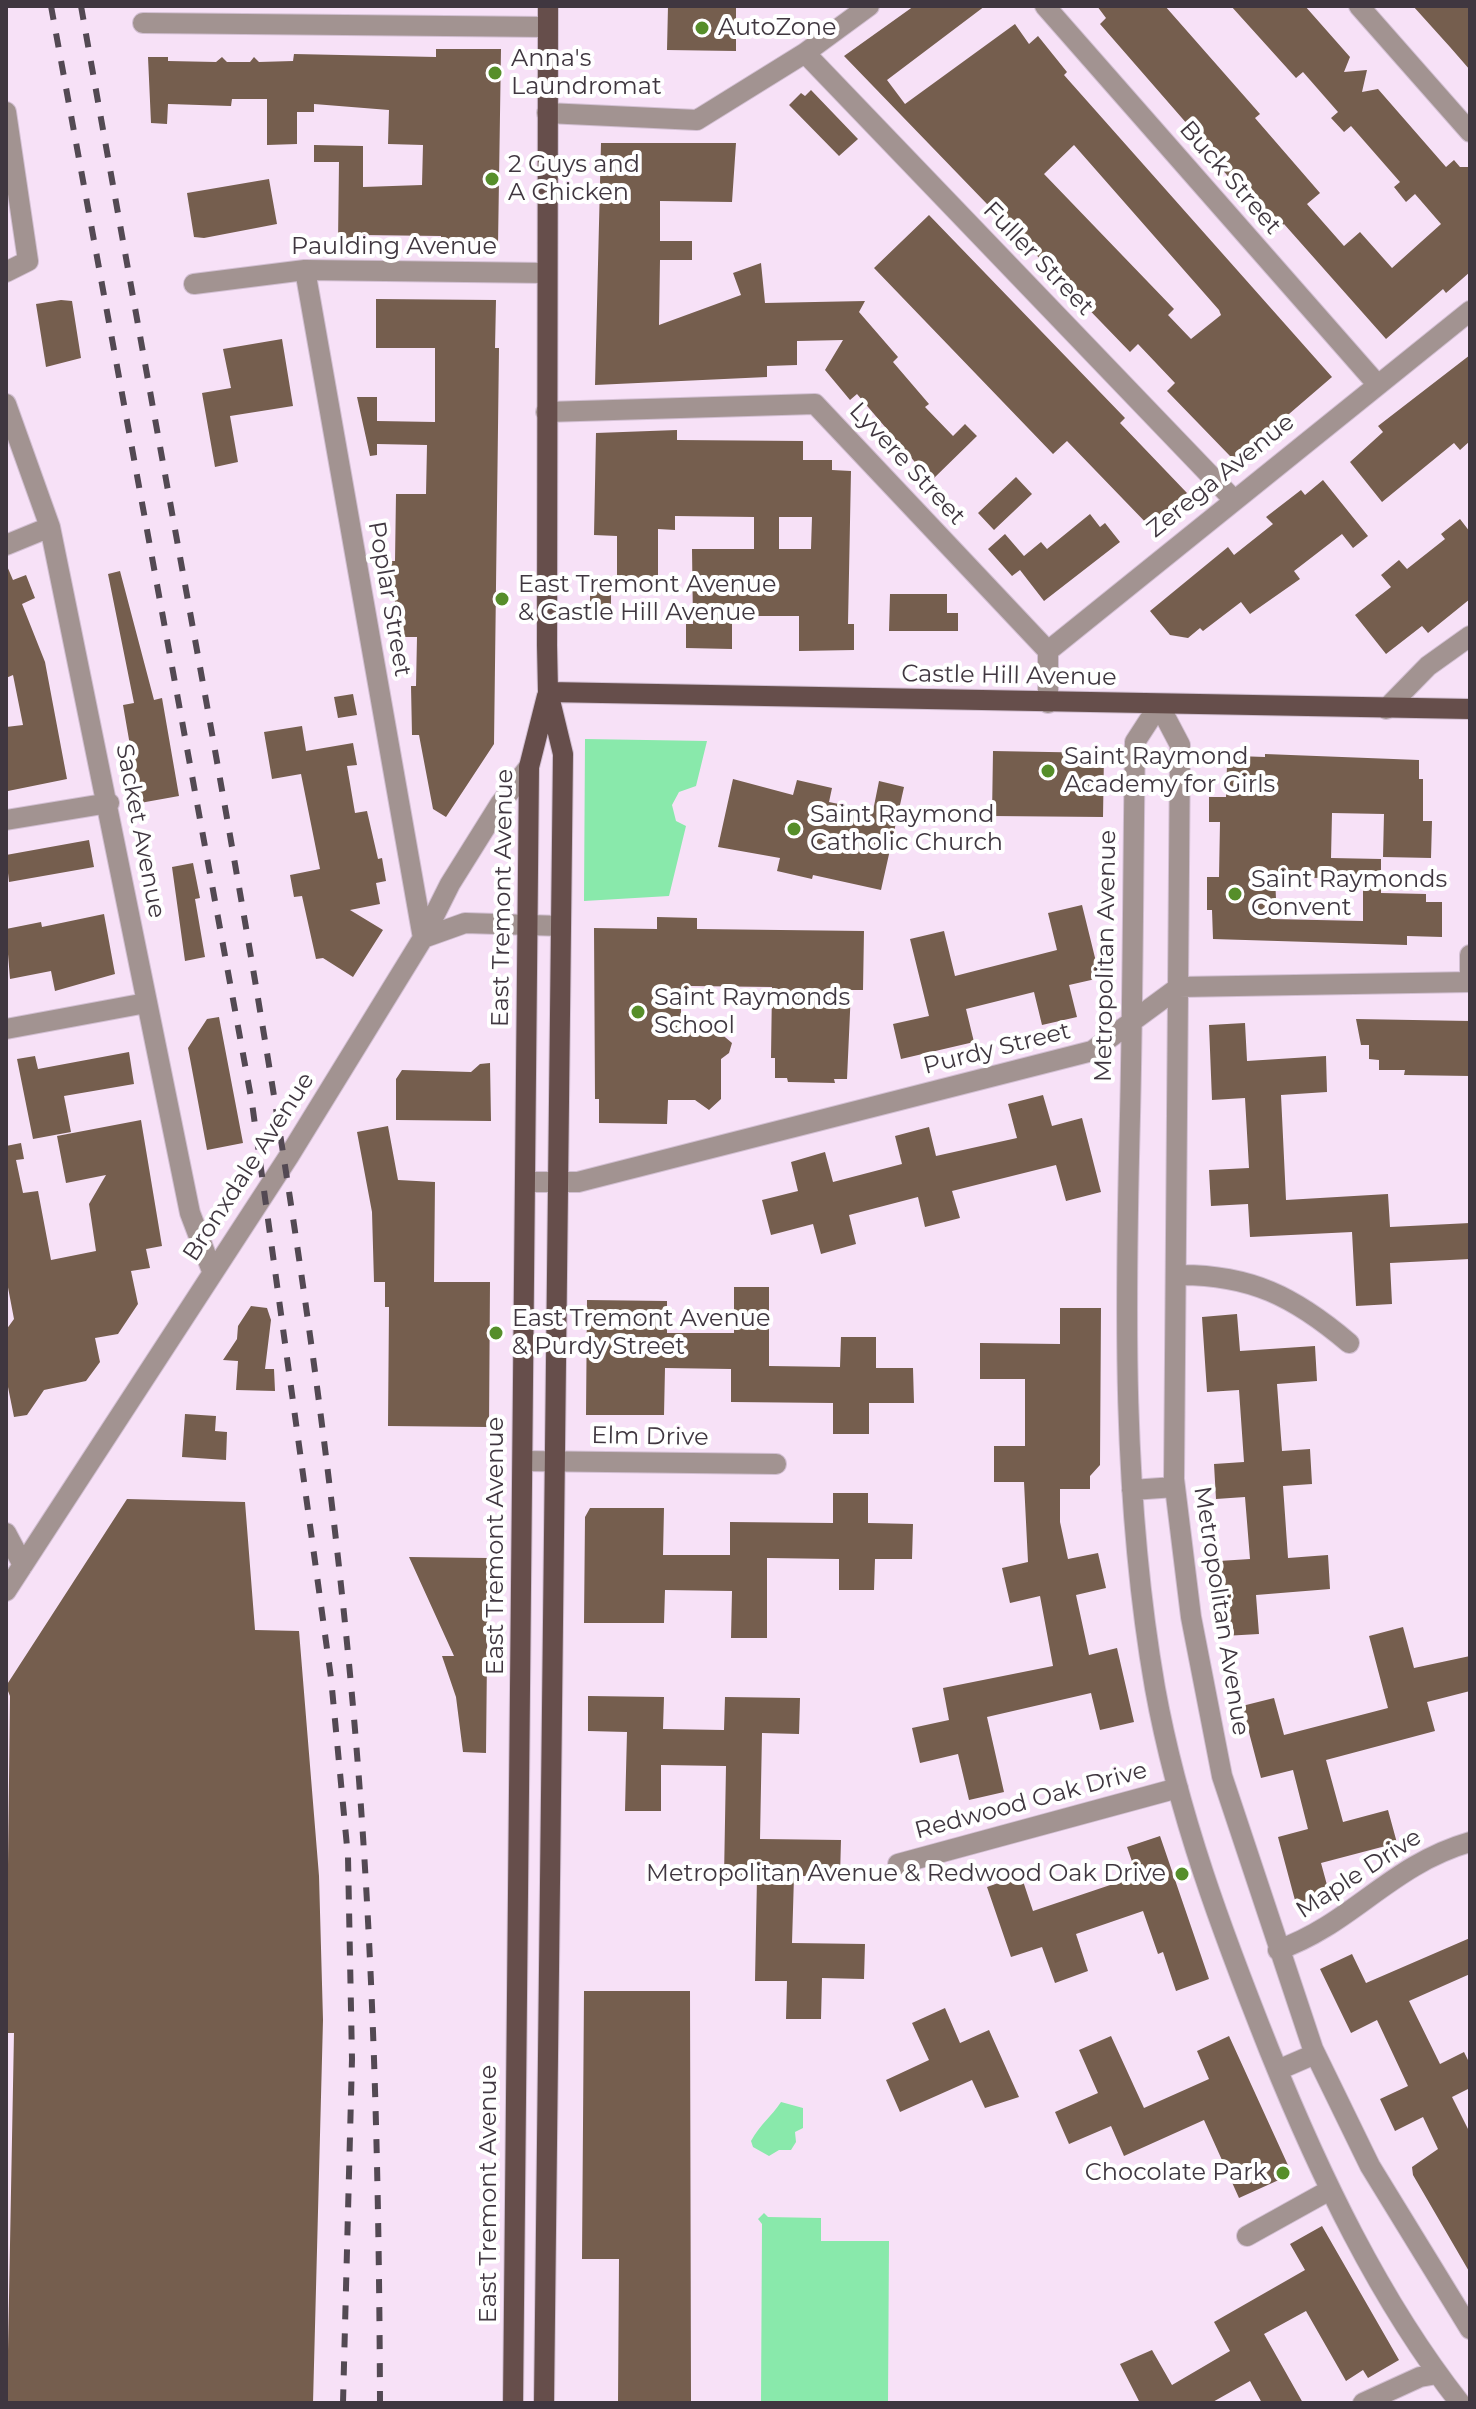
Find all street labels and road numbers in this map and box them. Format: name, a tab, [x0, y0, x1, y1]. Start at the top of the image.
street label: Buck Street	[1173, 115, 1287, 241]
street label: Fuller Street	[977, 196, 1099, 322]
street label: Paulding Avenue	[291, 233, 497, 261]
street label: Lyvere Street	[843, 397, 971, 531]
street label: Zerega Avenue	[1142, 408, 1300, 544]
street label: Poplar Street	[361, 519, 417, 679]
street label: Castle Hill Avenue	[901, 660, 1117, 692]
street label: Sacket Avenue	[109, 741, 171, 921]
street label: East Tremont Avenue	[486, 769, 520, 1027]
street label: Metropolitan Avenue	[1089, 830, 1123, 1082]
street label: Purdy Street	[920, 1017, 1074, 1081]
street label: Bronxdale Avenue	[177, 1067, 321, 1267]
street label: East Tremont Avenue	[482, 1417, 510, 1675]
street label: Elm Drive	[591, 1422, 709, 1452]
street label: Metropolitan Avenue	[1187, 1484, 1255, 1738]
street label: Redwood Oak Drive	[912, 1756, 1150, 1846]
street label: Maple Drive	[1291, 1823, 1427, 1925]
street label: East Tremont Avenue	[475, 2065, 503, 2323]

